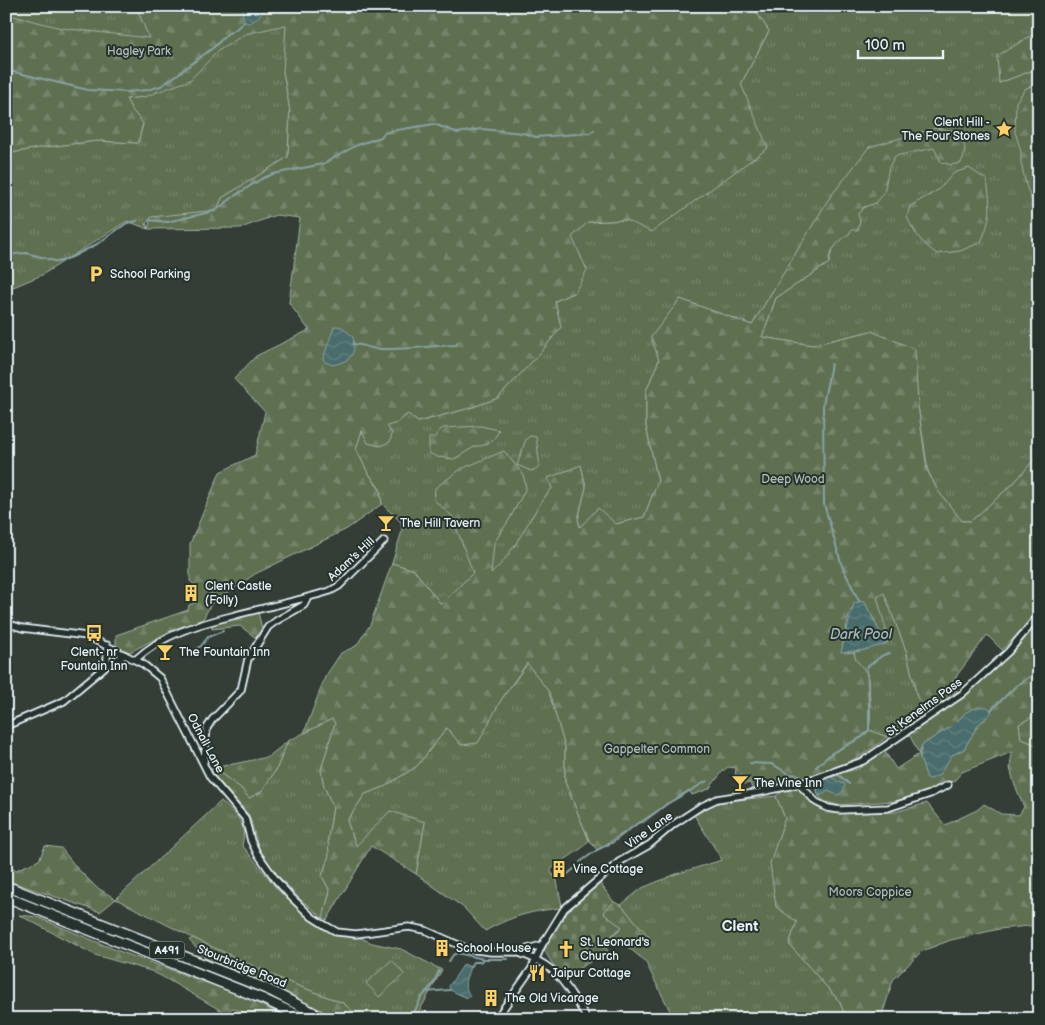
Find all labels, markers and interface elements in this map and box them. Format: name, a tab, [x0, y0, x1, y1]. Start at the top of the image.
scale bar	[858, 28, 942, 60]
text: 100 m	[865, 36, 905, 55]
park label: Hagley Park	[107, 44, 171, 59]
place label: Clent Hill - The Four Stones	[901, 115, 990, 144]
place icon: Clent Hill - The Four Stones	[994, 119, 1014, 139]
parking icon: School Parking	[86, 264, 106, 284]
place label: School Parking	[110, 267, 190, 282]
park label: Deep Wood	[761, 472, 825, 487]
bar icon: The Hill Tavern	[376, 513, 396, 533]
place label: The Hill Tavern	[400, 516, 481, 531]
street label: Adam's Hill	[325, 534, 378, 585]
place label: Clent Castle (Folly)	[205, 579, 272, 608]
building icon: Clent Castle (Folly)	[181, 583, 201, 603]
bus stop icon: Clent- nr Fountain Inn	[84, 623, 104, 643]
water label: Dark Pool	[830, 626, 893, 643]
bar icon: The Fountain Inn	[155, 642, 175, 662]
place label: Clent- nr Fountain Inn	[60, 645, 128, 674]
place label: The Fountain Inn	[179, 645, 270, 660]
street label: St Kenelms Pass	[883, 675, 965, 740]
street label: Odnall Lane	[184, 711, 227, 776]
park label: Gappelter Common	[604, 742, 710, 757]
bar icon: The Vine Inn	[730, 773, 750, 793]
place label: The Vine Inn	[754, 776, 822, 791]
street label: Vine Lane	[623, 809, 676, 852]
building icon: Vine Cottage	[549, 859, 569, 879]
place label: Vine Cottage	[573, 862, 643, 877]
park label: Moors Coppice	[828, 885, 912, 900]
district label: Clent	[722, 917, 758, 936]
place label: St. Leonard's Church	[580, 935, 649, 964]
building icon: School House	[432, 938, 452, 958]
church icon: St. Leonard's Church	[556, 939, 576, 959]
place label: School House	[456, 941, 531, 956]
road number: A491	[150, 942, 184, 958]
street label: Stourbridge Road	[195, 942, 289, 991]
restaurant icon: Jaipur Cottage	[527, 963, 547, 983]
place label: Jaipur Cottage	[551, 966, 631, 981]
building icon: The Old Vicarage	[481, 988, 501, 1008]
place label: The Old Vicarage	[505, 991, 599, 1006]

